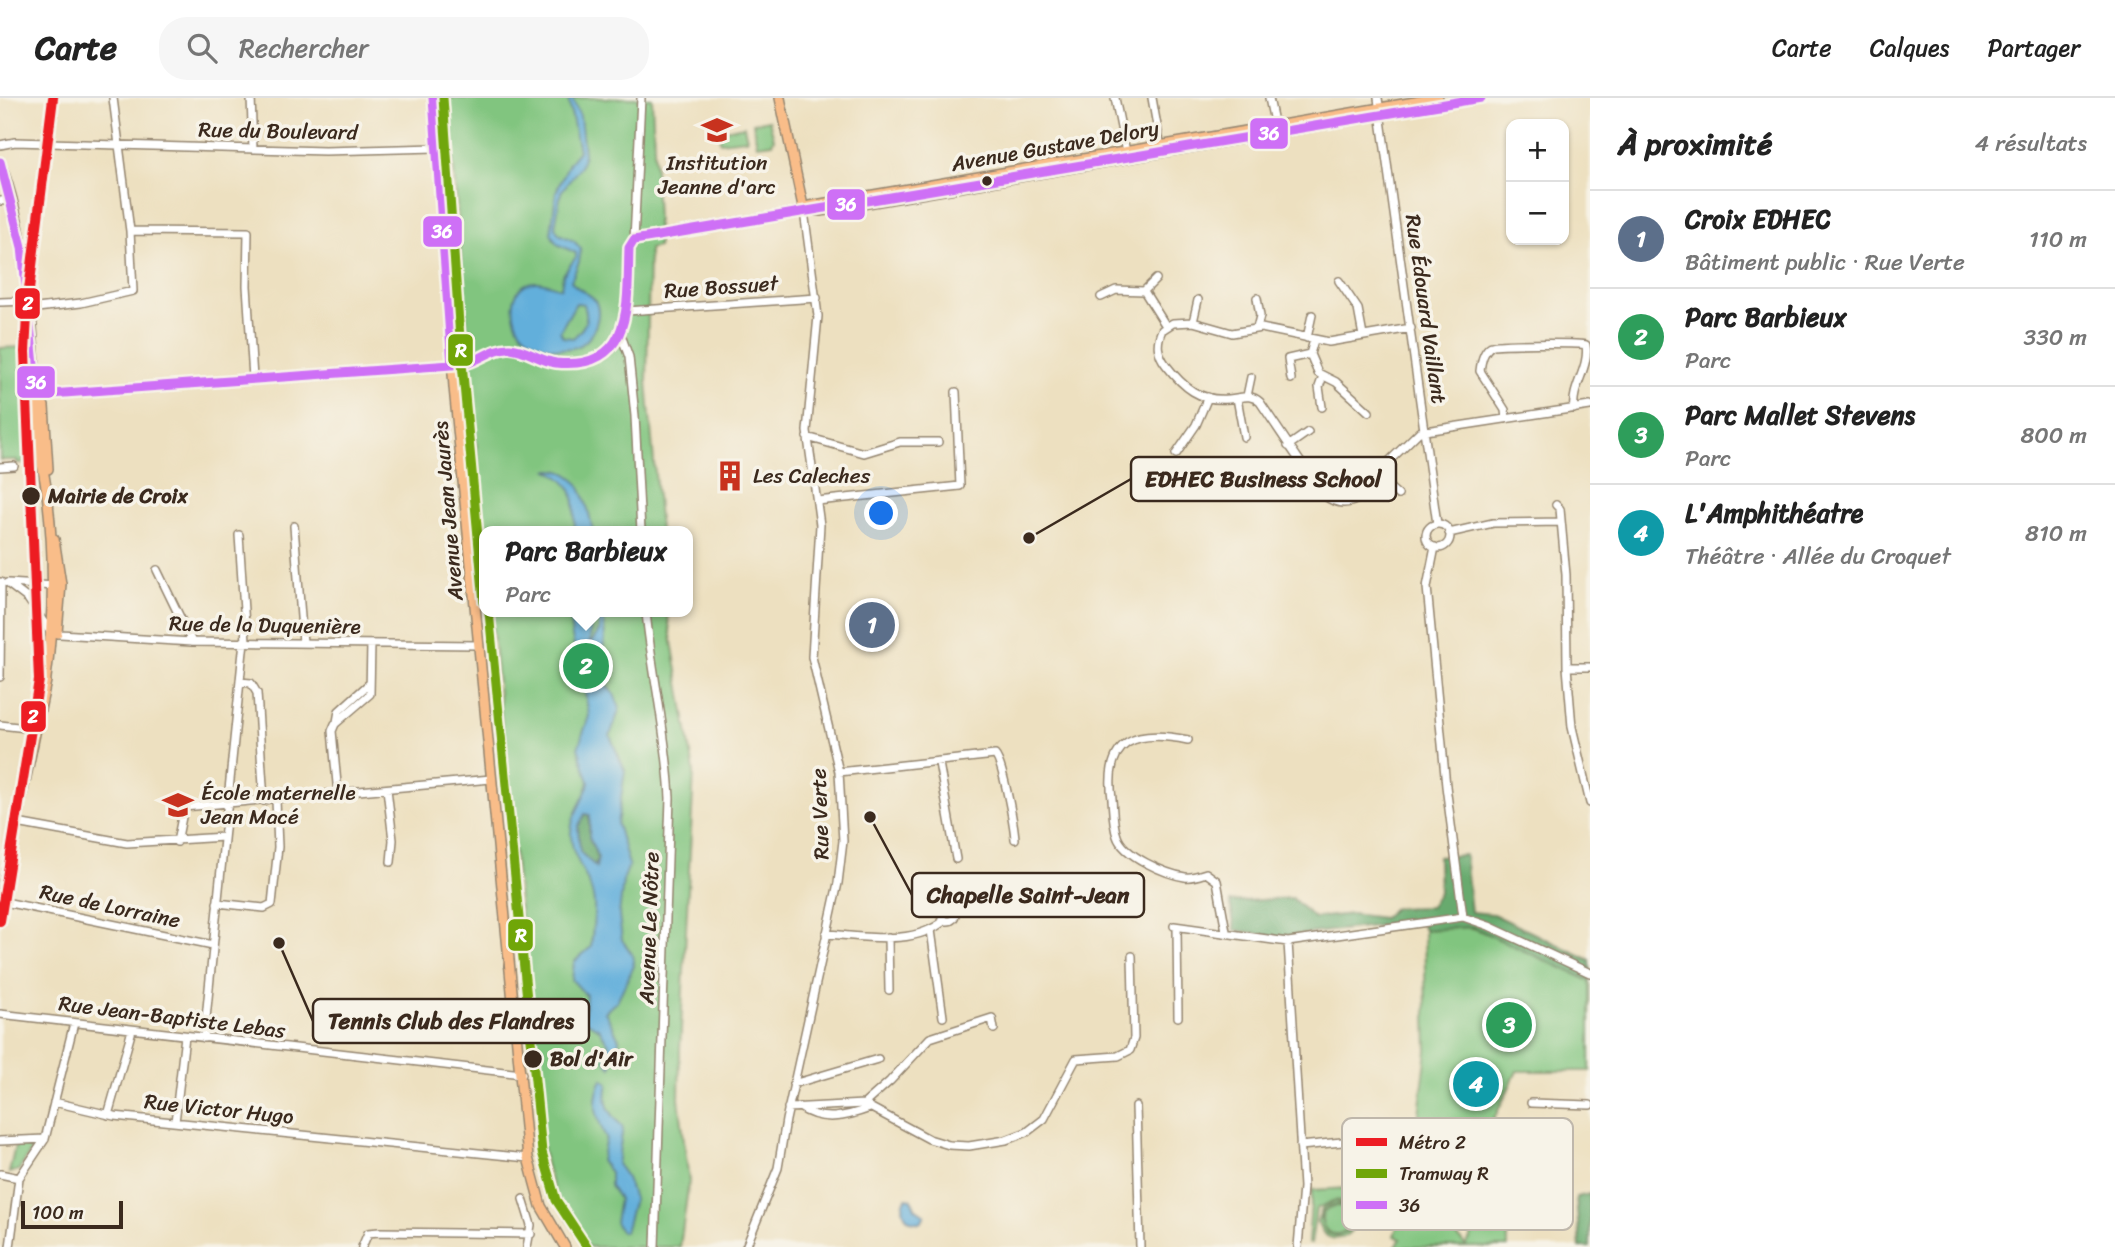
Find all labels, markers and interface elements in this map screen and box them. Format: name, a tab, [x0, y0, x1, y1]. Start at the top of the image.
search box	[159, 17, 649, 80]
text: Carte	[35, 19, 117, 77]
text: Rechercher	[239, 25, 369, 71]
text: Carte	[1772, 27, 1832, 69]
text: Calques	[1870, 27, 1949, 69]
text: Partager	[1987, 27, 2080, 69]
icon: search	[183, 29, 221, 67]
street label: Avenue Gustave Delory	[947, 109, 1162, 183]
street label: Rue du Boulevard	[198, 111, 360, 151]
school or university icon: Institution Jeanne d'arc	[700, 113, 734, 147]
line badge: 36	[1249, 117, 1289, 150]
text: 36	[1257, 117, 1280, 150]
text: À proximité	[1618, 117, 1772, 171]
map controls	[1506, 119, 1569, 245]
button: +	[1506, 119, 1569, 182]
text: 4 résultats	[1975, 123, 2087, 164]
place label: Institution Jeanne d'arc	[657, 144, 776, 206]
unlabelled marker	[980, 174, 994, 188]
button: −	[1506, 182, 1569, 245]
line badge: 36	[826, 188, 866, 221]
text: 36	[834, 188, 857, 221]
text: Croix EDHEC	[1685, 196, 1831, 242]
street label: Rue Édouard Vaillant	[1394, 212, 1458, 406]
line badge: 36	[422, 215, 463, 248]
text: 36	[430, 215, 453, 248]
text: 1	[1636, 219, 1646, 260]
text: 110 m	[2029, 219, 2087, 260]
text: Bâtiment public · Rue Verte	[1685, 242, 1965, 283]
street label: Rue Bossuet	[663, 264, 781, 310]
line badge: 2	[14, 287, 41, 320]
text: 2	[22, 287, 34, 320]
text: Parc Barbieux	[1685, 294, 1847, 340]
text: 2	[1634, 317, 1648, 358]
text: 330 m	[2024, 317, 2087, 358]
line badge: R	[447, 333, 474, 367]
text: R	[454, 334, 467, 367]
text: Parc	[1685, 340, 1731, 381]
line badge: 36	[16, 365, 56, 399]
text: 36	[24, 366, 47, 399]
text: Parc Mallet Stevens	[1685, 392, 1915, 438]
text: 3	[1635, 415, 1647, 456]
text: 800 m	[2020, 415, 2087, 456]
street label: Avenue Jean Jaurès	[421, 419, 475, 603]
text: Parc	[1685, 438, 1731, 479]
place label: Les Caleches	[753, 457, 871, 495]
callout: EDHEC Business School	[1131, 457, 1396, 501]
building icon: Les Caleches	[713, 459, 747, 493]
text: EDHEC Business School	[1145, 459, 1383, 500]
place label: Mairie de Croix	[47, 477, 188, 515]
marker: Mairie de Croix	[20, 485, 42, 507]
text: L'Amphithéatre	[1685, 490, 1863, 536]
your location	[864, 496, 898, 530]
text: 4	[1634, 513, 1648, 554]
text: 810 m	[2025, 513, 2087, 554]
popup	[479, 526, 693, 617]
text: Parc Barbieux	[505, 528, 667, 574]
text: Théâtre · Allée du Croquet	[1685, 536, 1951, 577]
text: Parc	[505, 574, 552, 615]
pin: 1	[849, 599, 895, 651]
street label: Rue de la Duquenière	[169, 604, 361, 646]
pin: 2	[563, 640, 609, 692]
line badge: 2	[20, 700, 47, 733]
text: 2	[27, 700, 39, 733]
street label: Rue Verte	[799, 767, 841, 860]
place label: École maternelle Jean Macé	[200, 774, 356, 836]
school or university icon: École maternelle Jean Macé	[161, 788, 195, 822]
street label: Avenue Le Nôtre	[627, 851, 671, 1006]
street label: Rue de Lorraine	[36, 873, 184, 939]
callout: Chapelle Saint-Jean	[912, 873, 1144, 917]
text: Chapelle Saint-Jean	[926, 875, 1130, 916]
line badge: R	[507, 918, 534, 952]
text: R	[514, 919, 527, 952]
street label: Rue Jean-Baptiste Lebas	[56, 984, 288, 1050]
callout: Tennis Club des Flandres	[313, 999, 589, 1043]
pin: 3	[1486, 999, 1532, 1051]
text: Tennis Club des Flandres	[328, 1001, 575, 1042]
place label: Bol d'Air	[550, 1040, 634, 1078]
marker: Bol d'Air	[522, 1048, 544, 1070]
pin: 4	[1453, 1058, 1499, 1110]
street label: Rue Victor Hugo	[142, 1082, 296, 1136]
legend	[1342, 1118, 1573, 1230]
text: Métro 2	[1399, 1126, 1466, 1159]
text: Tramway R	[1399, 1157, 1489, 1190]
text: 36	[1399, 1189, 1420, 1222]
text: 100 m	[32, 1196, 84, 1229]
scale bar	[21, 1198, 122, 1230]

